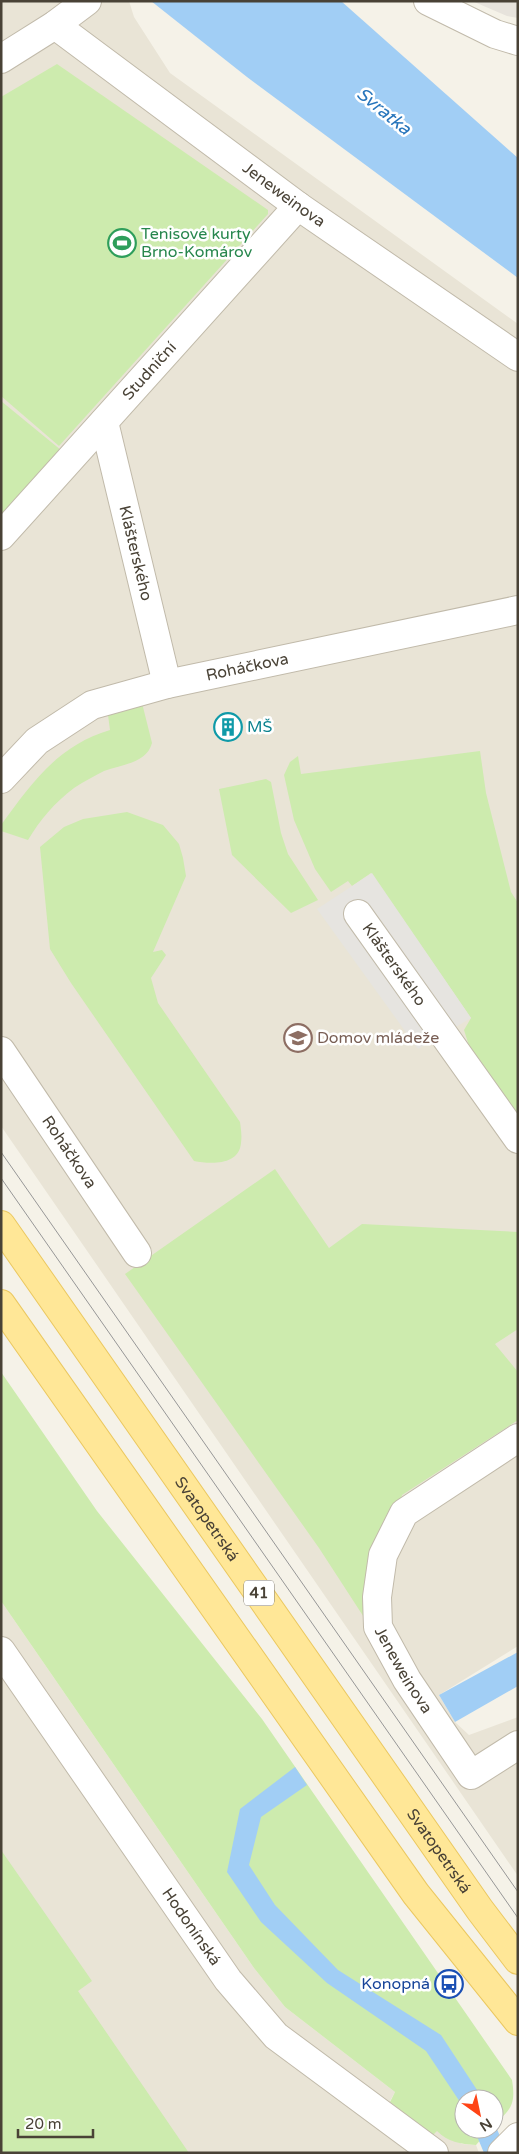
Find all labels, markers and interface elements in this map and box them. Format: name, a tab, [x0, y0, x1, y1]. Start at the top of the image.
water label: Svratka	[352, 82, 416, 140]
street label: Jeneweinova	[238, 158, 329, 232]
place label: Tenisové kurty Brno-Komárov	[141, 224, 253, 262]
sports icon: Tenisové kurty Brno-Komárov	[107, 228, 137, 258]
street label: Studniční	[118, 338, 181, 404]
street label: Klášterského	[114, 504, 157, 603]
street label: Roháčkova	[204, 649, 290, 686]
building icon: MŠ	[213, 712, 243, 742]
place label: MŠ	[247, 717, 272, 737]
street label: Klášterského	[358, 919, 430, 1010]
school or university icon: Domov mládeže	[283, 1023, 313, 1053]
place label: Domov mládeže	[317, 1028, 439, 1048]
street label: Roháčkova	[37, 1112, 101, 1193]
street label: Svatopetrská	[170, 1473, 243, 1566]
road number: 41	[244, 1580, 274, 1606]
street label: Jeneweinova	[370, 1623, 437, 1718]
street label: Svatopetrská	[402, 1805, 475, 1897]
street label: Hodonínská	[157, 1884, 225, 1970]
bus stop icon: Konopná	[434, 1969, 464, 1999]
place label: Konopná	[361, 1974, 430, 1994]
north arrow	[454, 2089, 504, 2139]
scale bar	[18, 2106, 92, 2138]
text: N	[476, 2114, 495, 2135]
text: 20 m	[25, 2115, 62, 2133]

